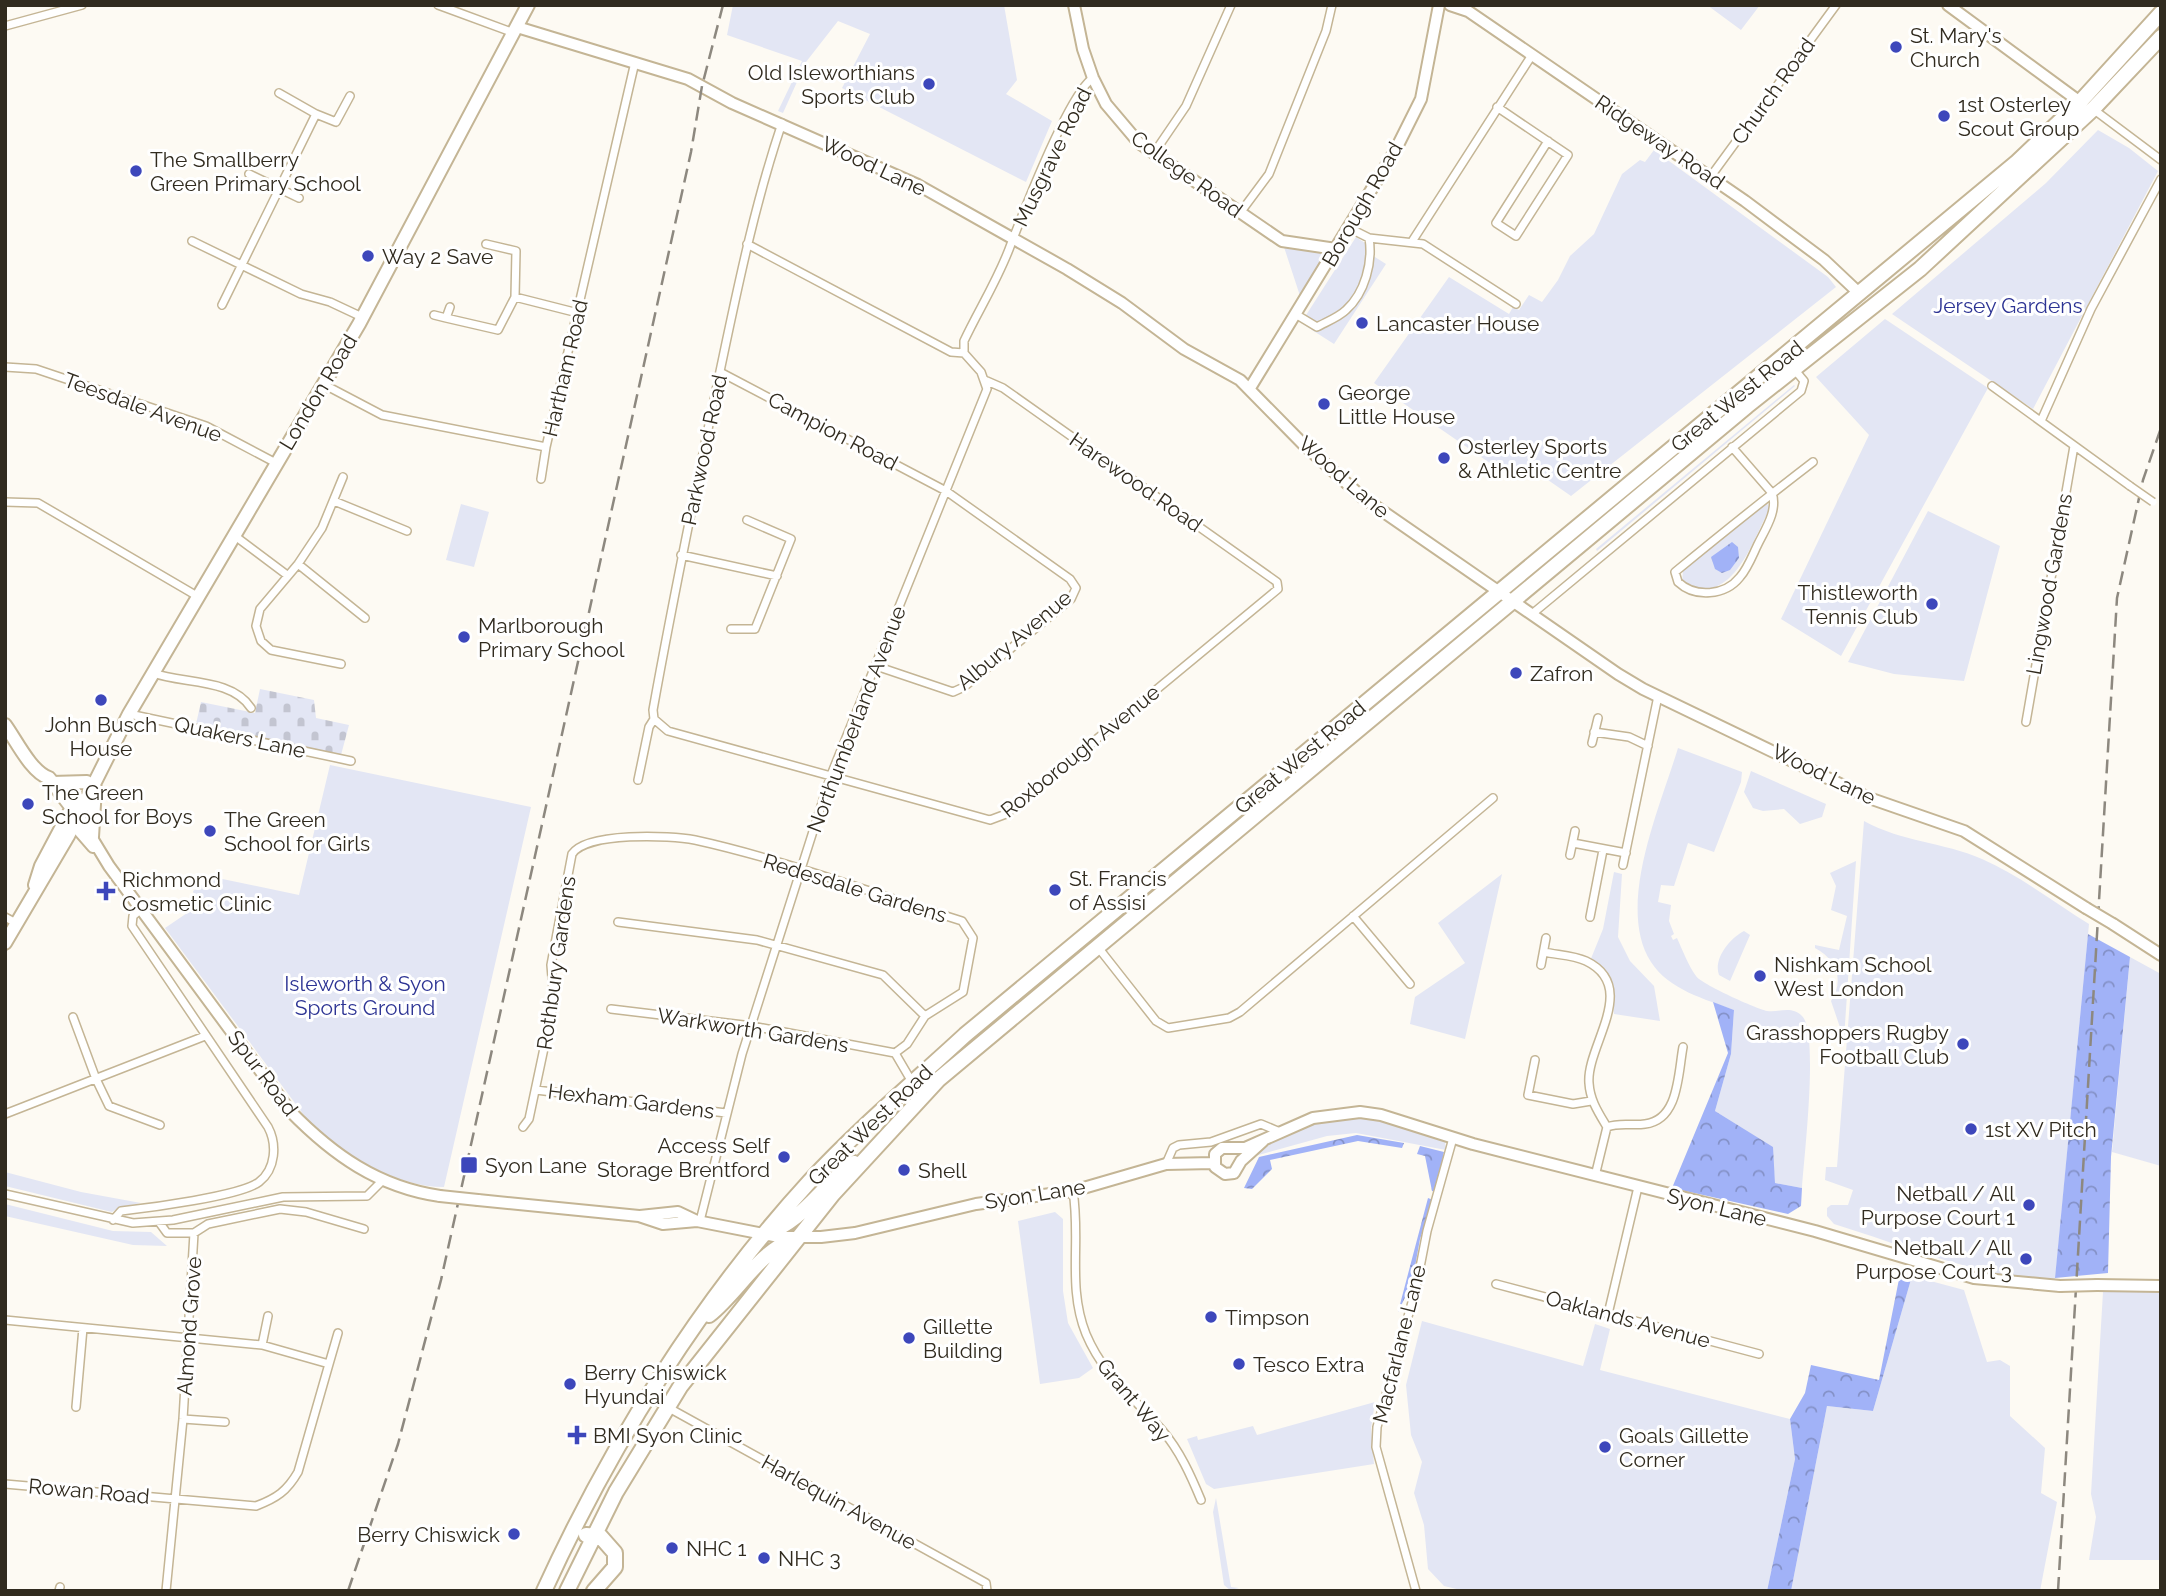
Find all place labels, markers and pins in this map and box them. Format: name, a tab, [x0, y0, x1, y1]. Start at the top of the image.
place label: St. Mary's Church	[1910, 23, 2002, 72]
marker: St. Mary's Church	[1888, 39, 1904, 55]
place label: Old Isleworthians Sports Club	[748, 60, 915, 109]
marker: Old Isleworthians Sports Club	[921, 76, 937, 92]
place label: 1st Osterley Scout Group	[1958, 92, 2080, 141]
marker: 1st Osterley Scout Group	[1936, 108, 1952, 124]
place label: The Smallberry Green Primary School	[150, 147, 361, 196]
marker: The Smallberry Green Primary School	[128, 163, 144, 179]
place label: Way 2 Save	[382, 244, 493, 269]
marker: Way 2 Save	[360, 248, 376, 264]
place label: Lancaster House	[1376, 311, 1539, 336]
marker: Lancaster House	[1354, 315, 1370, 331]
place label: George Little House	[1338, 380, 1455, 429]
marker: George Little House	[1316, 396, 1332, 412]
place label: Osterley Sports & Athletic Centre	[1458, 434, 1621, 483]
marker: Osterley Sports & Athletic Centre	[1436, 450, 1452, 466]
place label: Thistleworth Tennis Club	[1798, 580, 1918, 629]
marker: Thistleworth Tennis Club	[1924, 596, 1940, 612]
place label: Marlborough Primary School	[478, 613, 625, 662]
marker: Marlborough Primary School	[456, 629, 472, 645]
place label: Zafron	[1530, 661, 1593, 686]
marker: Zafron	[1508, 665, 1524, 681]
marker: John Busch House	[93, 692, 109, 708]
place label: John Busch House	[45, 712, 157, 761]
place label: The Green School for Boys	[42, 780, 193, 829]
marker: The Green School for Boys	[20, 796, 36, 812]
place label: The Green School for Girls	[224, 807, 370, 856]
marker: The Green School for Girls	[202, 823, 218, 839]
place label: St. Francis of Assisi	[1069, 866, 1167, 915]
place label: Richmond Cosmetic Clinic	[122, 867, 272, 916]
marker: Richmond Cosmetic Clinic	[96, 881, 116, 901]
marker: St. Francis of Assisi	[1047, 882, 1063, 898]
place label: Nishkam School West London	[1774, 952, 1932, 1001]
marker: Nishkam School West London	[1752, 968, 1768, 984]
place label: Grasshoppers Rugby Football Club	[1746, 1020, 1949, 1069]
marker: Grasshoppers Rugby Football Club	[1955, 1036, 1971, 1052]
place label: 1st XV Pitch	[1985, 1117, 2097, 1142]
marker: 1st XV Pitch	[1963, 1121, 1979, 1137]
place label: Access Self Storage Brentford	[597, 1133, 771, 1182]
marker: Access Self Storage Brentford	[776, 1149, 792, 1165]
place label: Syon Lane	[485, 1153, 587, 1178]
marker: Syon Lane	[459, 1155, 479, 1175]
place label: Shell	[918, 1158, 967, 1183]
marker: Shell	[896, 1162, 912, 1178]
place label: Netball / All Purpose Court 1	[1861, 1181, 2015, 1230]
marker: Netball / All Purpose Court 1	[2021, 1197, 2037, 1213]
place label: Netball / All Purpose Court 3	[1855, 1235, 2012, 1284]
marker: Netball / All Purpose Court 3	[2018, 1251, 2034, 1267]
place label: Timpson	[1225, 1305, 1310, 1330]
marker: Timpson	[1203, 1309, 1219, 1325]
place label: Gillette Building	[923, 1314, 1003, 1363]
marker: Gillette Building	[901, 1330, 917, 1346]
place label: Tesco Extra	[1253, 1352, 1364, 1377]
marker: Tesco Extra	[1231, 1356, 1247, 1372]
place label: Berry Chiswick Hyundai	[584, 1360, 727, 1409]
marker: Berry Chiswick Hyundai	[562, 1376, 578, 1392]
place label: BMI Syon Clinic	[593, 1423, 742, 1448]
place label: Goals Gillette Corner	[1619, 1423, 1749, 1472]
marker: BMI Syon Clinic	[567, 1425, 587, 1445]
marker: Goals Gillette Corner	[1597, 1439, 1613, 1455]
place label: Berry Chiswick	[357, 1522, 500, 1547]
marker: Berry Chiswick	[506, 1526, 522, 1542]
place label: NHC 1	[686, 1536, 746, 1561]
marker: NHC 1	[664, 1540, 680, 1556]
place label: NHC 3	[778, 1546, 841, 1571]
marker: NHC 3	[756, 1550, 772, 1566]

